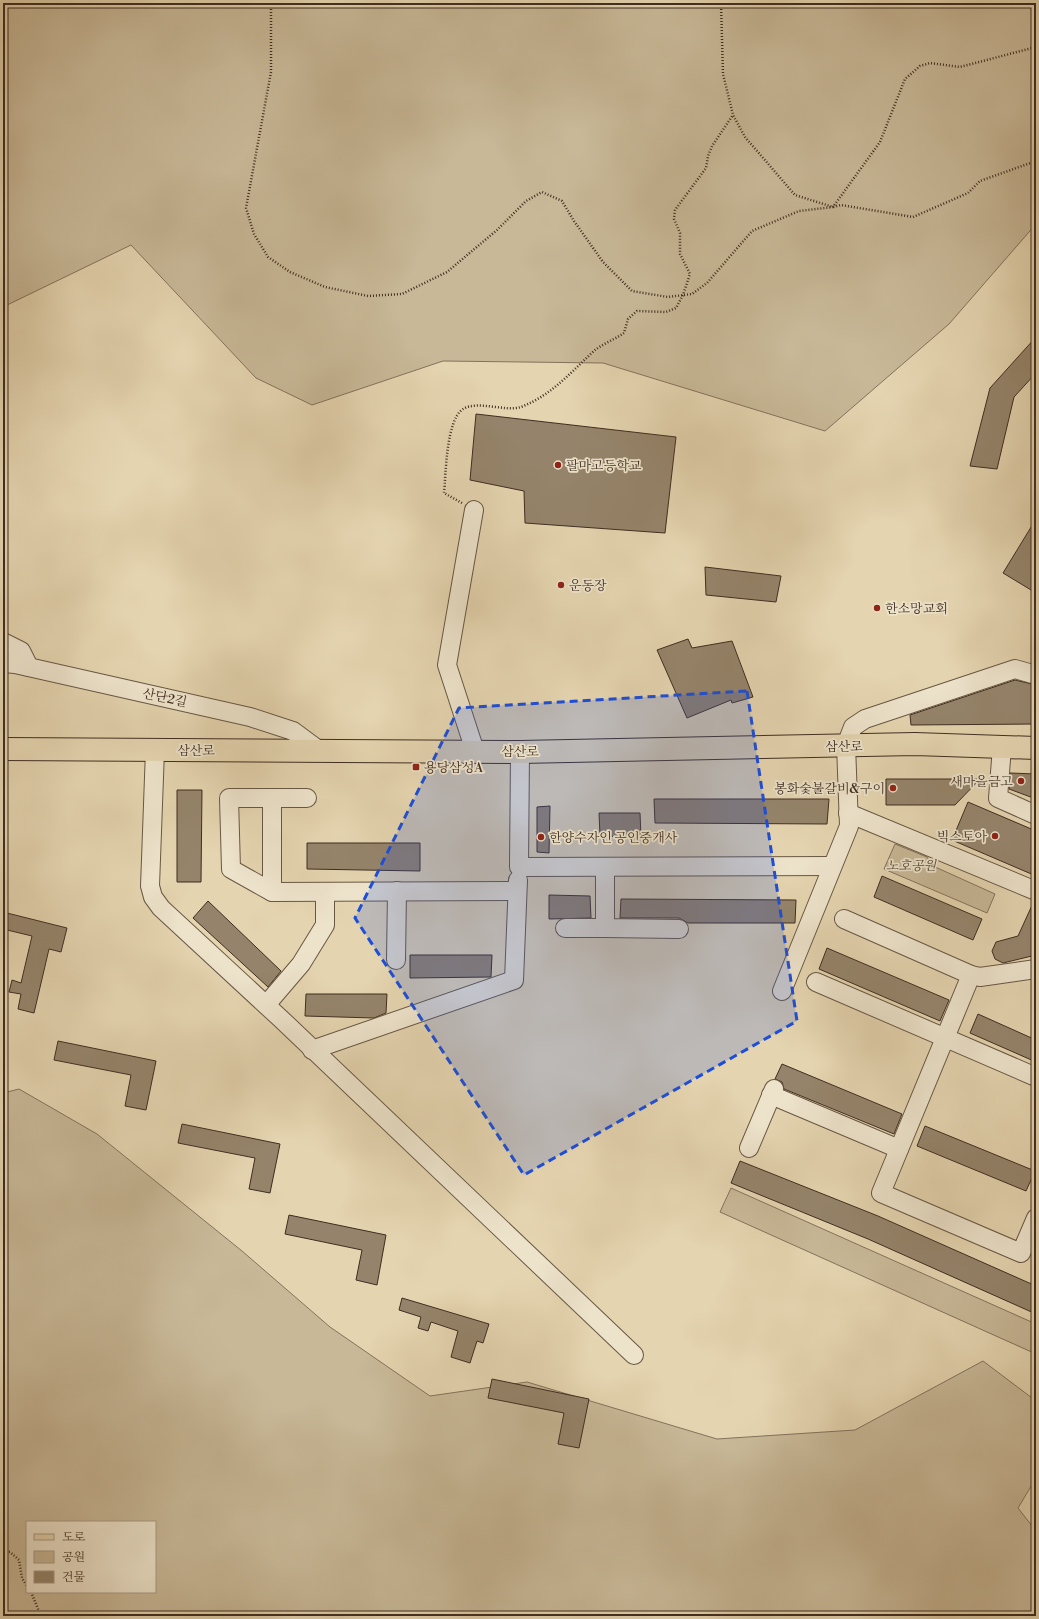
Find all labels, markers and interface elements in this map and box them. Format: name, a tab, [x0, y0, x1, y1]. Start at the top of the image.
place label: 팔마고등학교	[566, 458, 642, 474]
marker: 팔마고등학교	[553, 460, 563, 470]
place label: 운동장	[569, 578, 607, 594]
marker: 운동장	[556, 580, 566, 590]
place label: 한소망교회	[885, 601, 948, 617]
marker: 한소망교회	[872, 603, 882, 613]
street label: 산단2길	[141, 685, 189, 710]
street label: 삼산로	[825, 739, 863, 755]
street label: 삼산로	[177, 743, 215, 759]
street label: 삼산로	[501, 744, 539, 760]
place label: 용당삼성A	[424, 760, 484, 776]
marker: 용당삼성A	[411, 762, 421, 772]
place label: 새마을금고	[950, 774, 1013, 790]
marker: 새마을금고	[1016, 776, 1026, 786]
place label: 봉화숯불갈비&구이	[774, 781, 885, 797]
marker: 봉화숯불갈비&구이	[888, 783, 898, 793]
place label: 빅스토아	[937, 829, 987, 845]
place label: 한양수자인 공인중개사	[549, 830, 678, 846]
marker: 빅스토아	[990, 831, 1000, 841]
marker: 한양수자인 공인중개사	[536, 832, 546, 842]
park label: 노호공원	[886, 858, 938, 874]
legend	[26, 1521, 156, 1593]
text: 도로	[62, 1530, 86, 1545]
text: 공원	[62, 1550, 85, 1565]
text: 건물	[62, 1570, 86, 1585]

